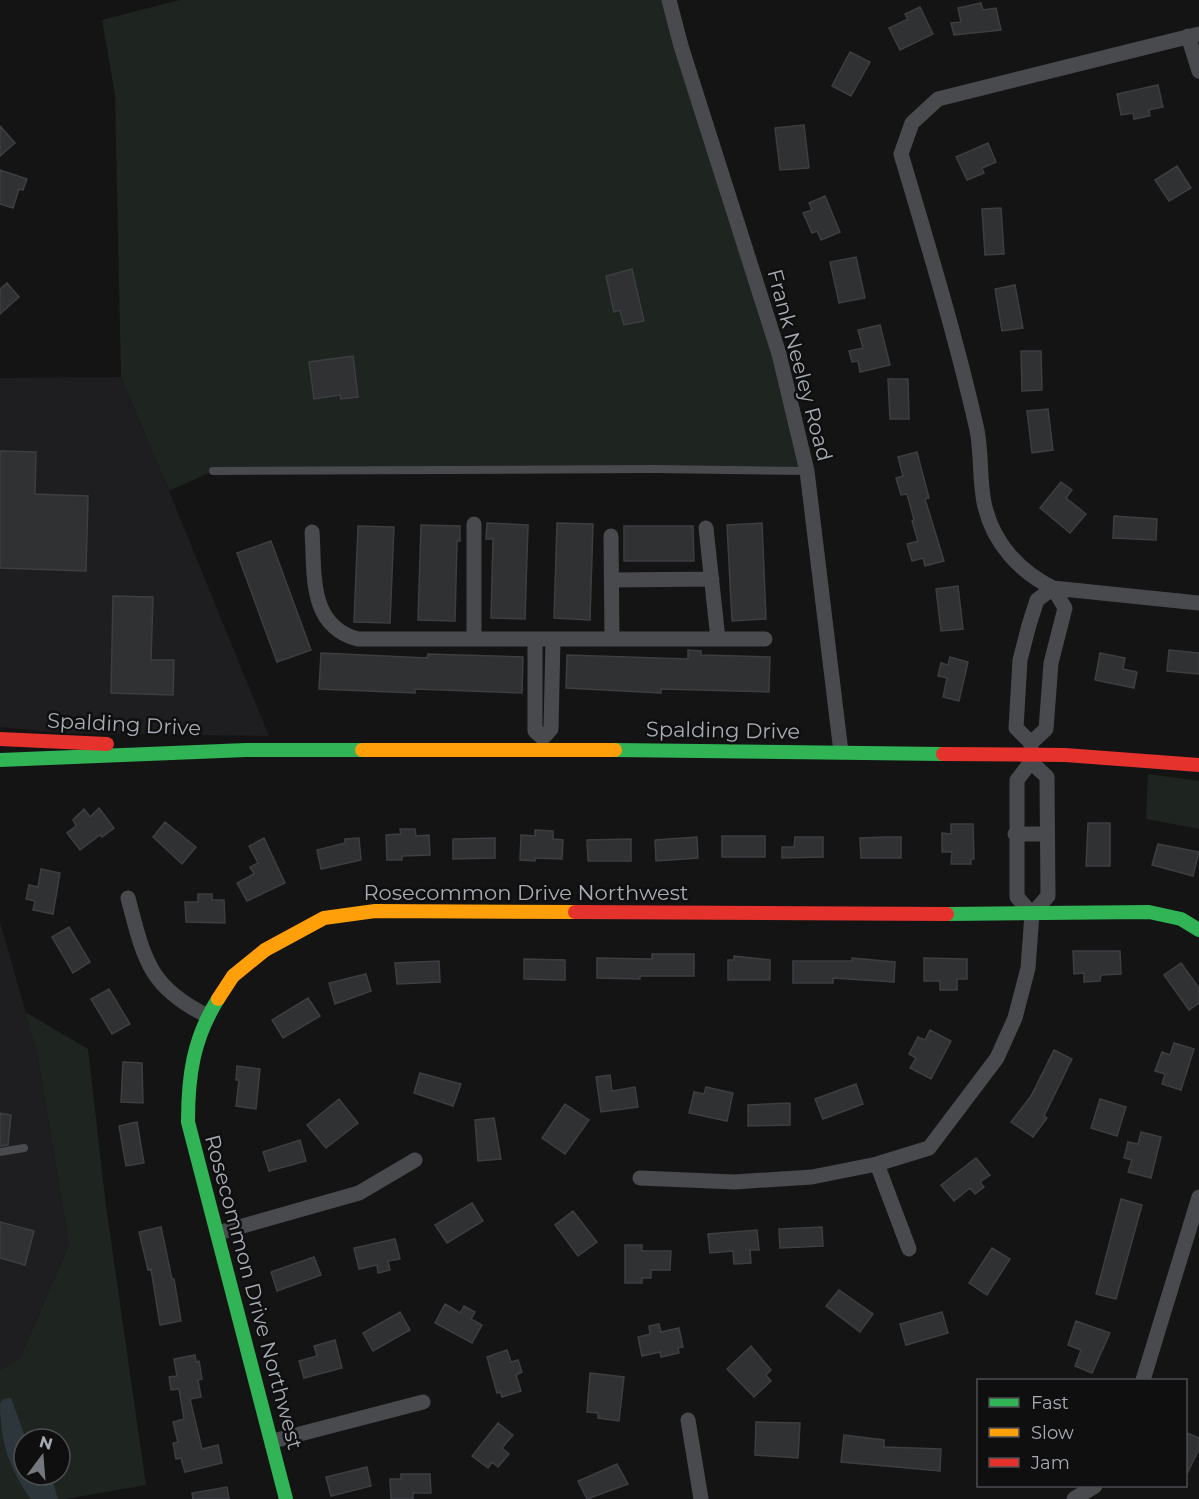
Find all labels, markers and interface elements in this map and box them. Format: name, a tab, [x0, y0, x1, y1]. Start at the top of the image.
street label: Frank Neeley Road	[762, 266, 838, 464]
street label: Spalding Drive	[46, 707, 202, 741]
street label: Spalding Drive	[646, 716, 800, 744]
street label: Rosecommon Drive Northwest	[363, 880, 689, 905]
street label: Rosecommon Drive Northwest	[200, 1132, 308, 1452]
legend	[977, 1379, 1187, 1487]
text: Fast	[1031, 1392, 1069, 1414]
text: Slow	[1031, 1422, 1074, 1444]
north arrow	[12, 1427, 72, 1487]
text: N	[37, 1432, 55, 1454]
text: Jam	[1030, 1452, 1070, 1474]

